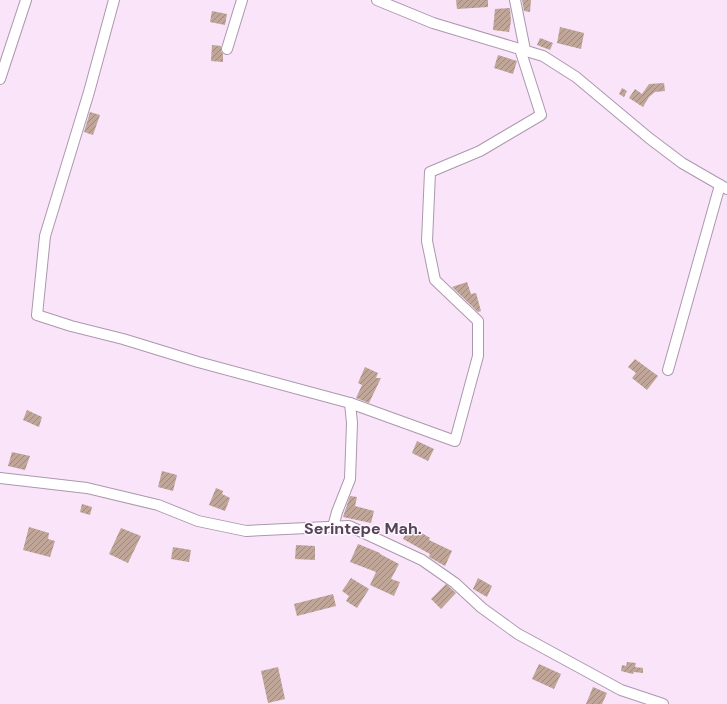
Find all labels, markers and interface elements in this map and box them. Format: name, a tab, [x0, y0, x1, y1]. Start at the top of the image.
district label: Serintepe Mah.	[304, 518, 422, 539]

